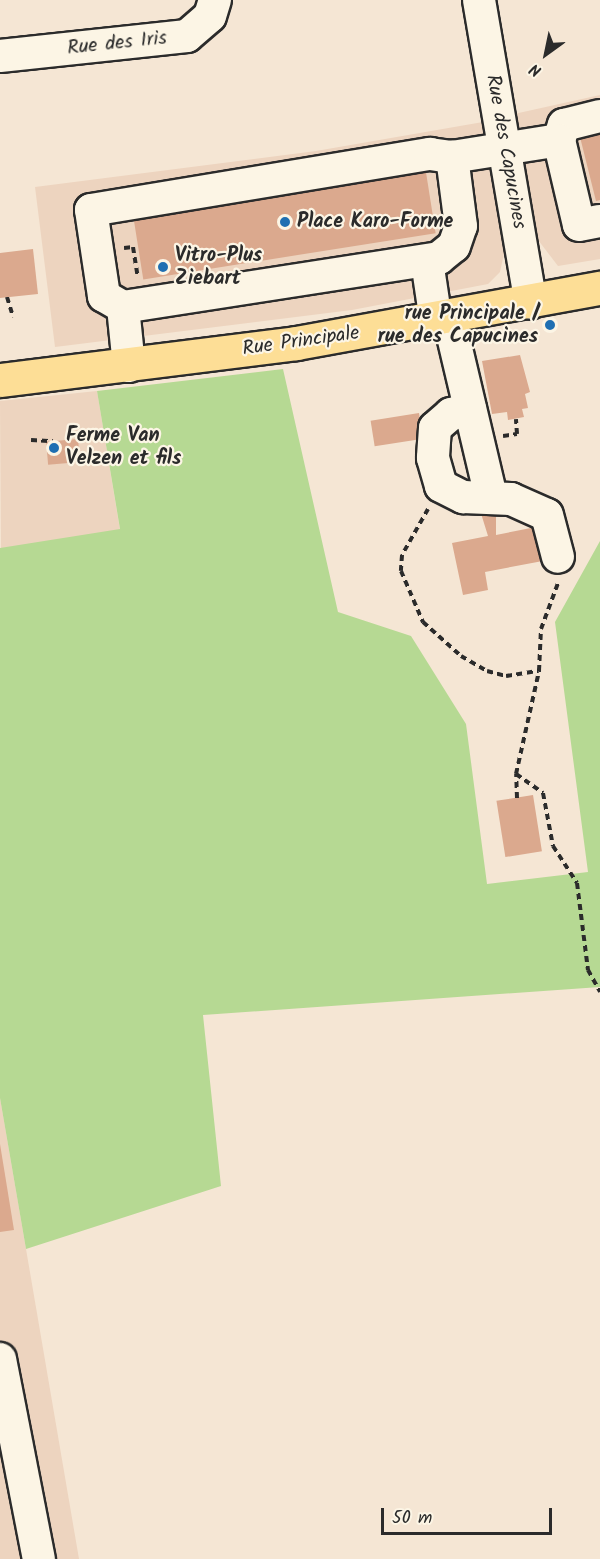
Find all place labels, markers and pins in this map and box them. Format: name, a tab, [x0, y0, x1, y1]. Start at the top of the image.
place label: Place Karo-Forme	[297, 210, 453, 234]
marker: Place Karo-Forme	[278, 215, 292, 229]
place label: Vitro-Plus Ziebart	[175, 244, 262, 291]
marker: Vitro-Plus Ziebart	[156, 260, 170, 274]
place label: rue Principale / rue des Capucines	[378, 302, 538, 349]
marker: rue Principale / rue des Capucines	[543, 318, 557, 332]
place label: Ferme Van Velzen et fils	[66, 424, 181, 471]
marker: Ferme Van Velzen et fils	[47, 441, 61, 455]

